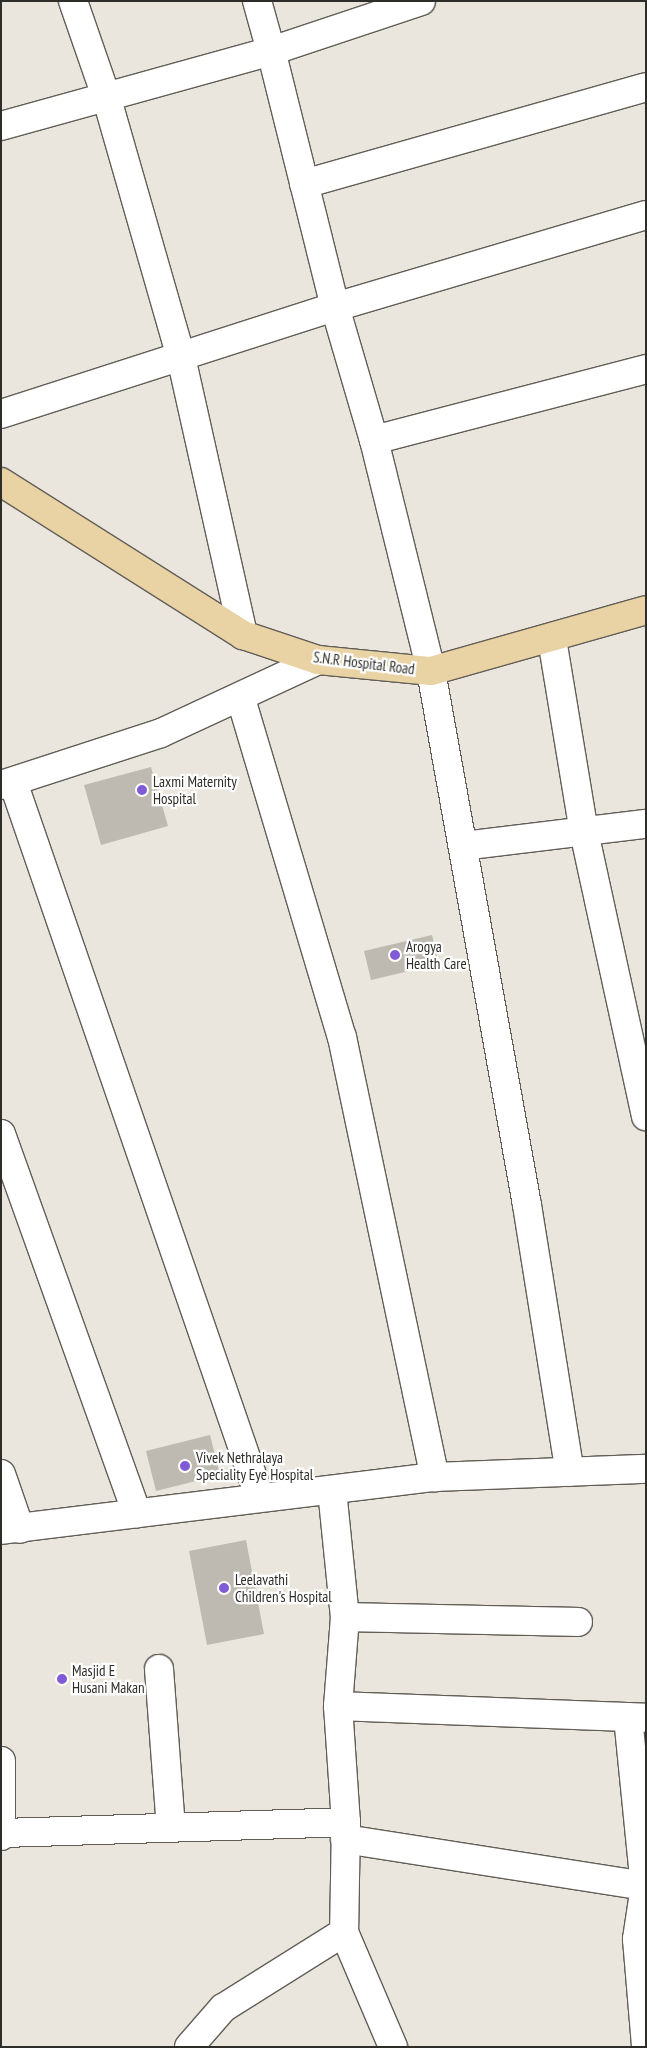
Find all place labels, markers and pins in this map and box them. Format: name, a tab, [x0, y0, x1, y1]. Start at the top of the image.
place label: Laxmi Maternity Hospital	[153, 772, 237, 807]
marker: Laxmi Maternity Hospital	[135, 783, 149, 797]
place label: Arogya Health Care	[406, 937, 467, 972]
marker: Arogya Health Care	[388, 948, 402, 962]
place label: Vivek Nethralaya Speciality Eye Hospital	[196, 1448, 314, 1483]
marker: Vivek Nethralaya Speciality Eye Hospital	[178, 1459, 192, 1473]
place label: Leelavathi Children's Hospital	[235, 1570, 332, 1605]
marker: Leelavathi Children's Hospital	[217, 1581, 231, 1595]
place label: Masjid E Husani Makan	[72, 1661, 145, 1696]
marker: Masjid E Husani Makan	[56, 1673, 68, 1685]

